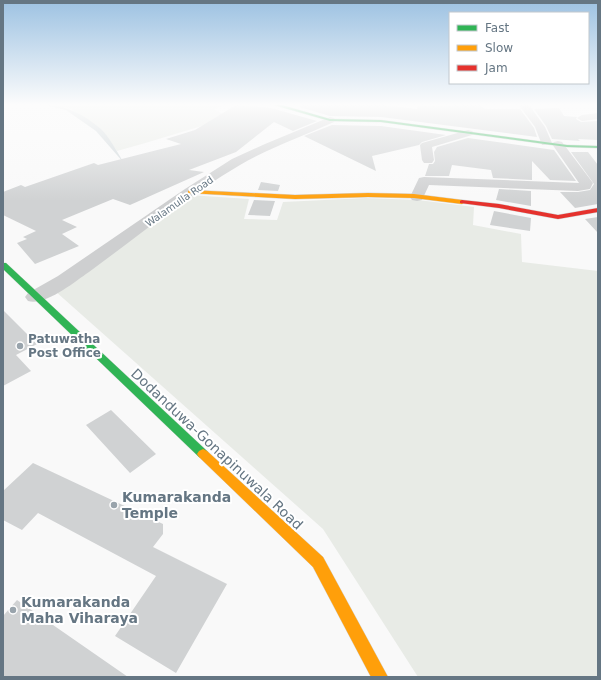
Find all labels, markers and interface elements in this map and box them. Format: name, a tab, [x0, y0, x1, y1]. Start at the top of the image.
legend	[449, 12, 589, 84]
text: Fast	[485, 21, 509, 35]
text: Slow	[485, 41, 513, 55]
text: Jam	[484, 61, 508, 75]
street label: Walamulla Road	[143, 174, 215, 229]
place label: Patuwatha Post Office	[28, 332, 101, 360]
marker: Patuwatha Post Office	[15, 341, 25, 351]
street label: Dodanduwa-Gonapinuwala Road	[128, 365, 306, 533]
place label: Kumarakanda Temple	[122, 489, 231, 521]
marker: Kumarakanda Temple	[109, 500, 119, 510]
place label: Kumarakanda Maha Viharaya	[21, 594, 138, 626]
marker: Kumarakanda Maha Viharaya	[8, 605, 18, 615]

